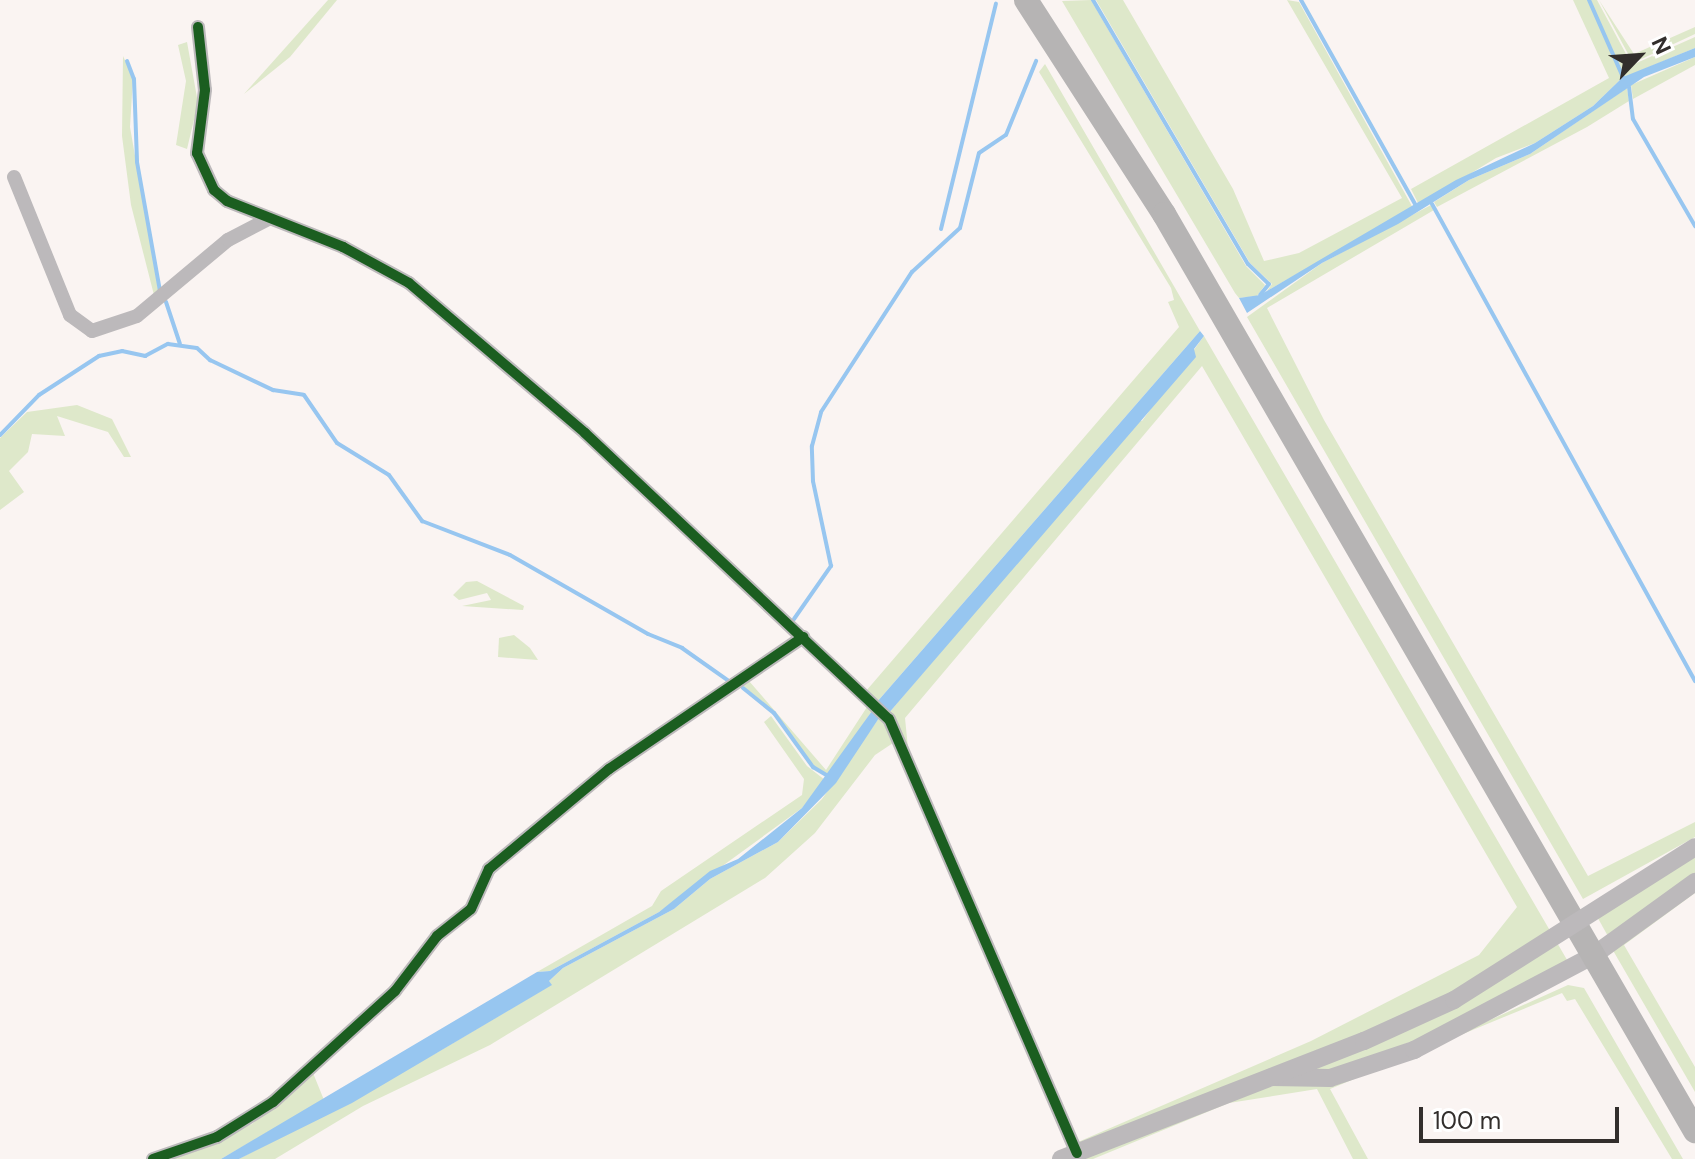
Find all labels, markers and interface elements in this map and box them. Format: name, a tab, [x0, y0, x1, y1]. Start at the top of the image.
north arrow	[1599, 16, 1679, 96]
text: N	[1645, 32, 1678, 59]
scale bar	[1423, 1091, 1623, 1141]
text: 100 m	[1433, 1105, 1501, 1136]

